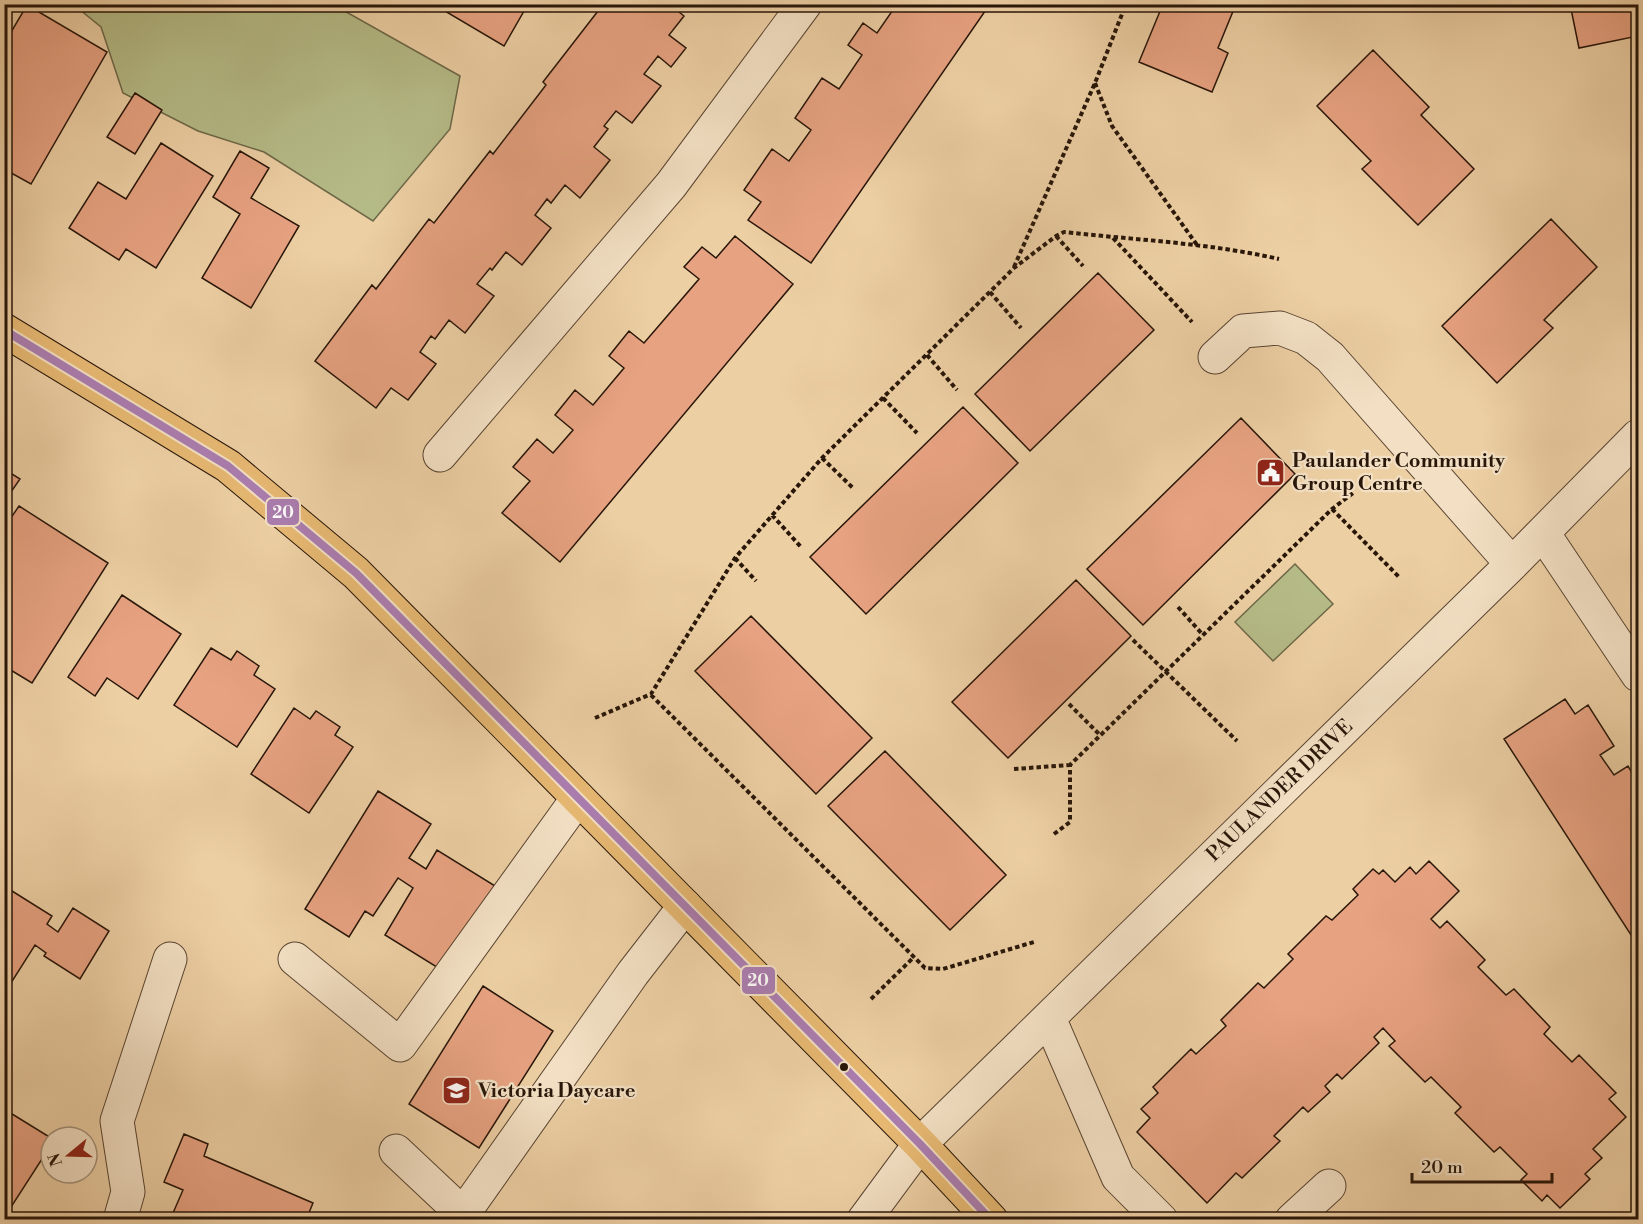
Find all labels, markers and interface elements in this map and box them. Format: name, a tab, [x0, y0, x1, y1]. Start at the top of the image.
place label: Paulander Community Group Centre	[1292, 449, 1506, 497]
public building icon: Paulander Community Group Centre	[1255, 457, 1287, 489]
line badge: 20	[266, 498, 300, 526]
text: 20	[272, 503, 294, 523]
street label: PAULANDER DRIVE	[1201, 715, 1359, 867]
line badge: 20	[741, 966, 776, 995]
text: 20	[747, 971, 769, 991]
unlabelled marker	[838, 1061, 850, 1073]
school or university icon: Victoria Daycare	[441, 1075, 473, 1107]
place label: Victoria Daycare	[477, 1079, 636, 1104]
north arrow	[39, 1125, 99, 1185]
scale bar	[1412, 1146, 1552, 1184]
text: N	[44, 1150, 67, 1169]
text: 20 m	[1421, 1156, 1463, 1179]

